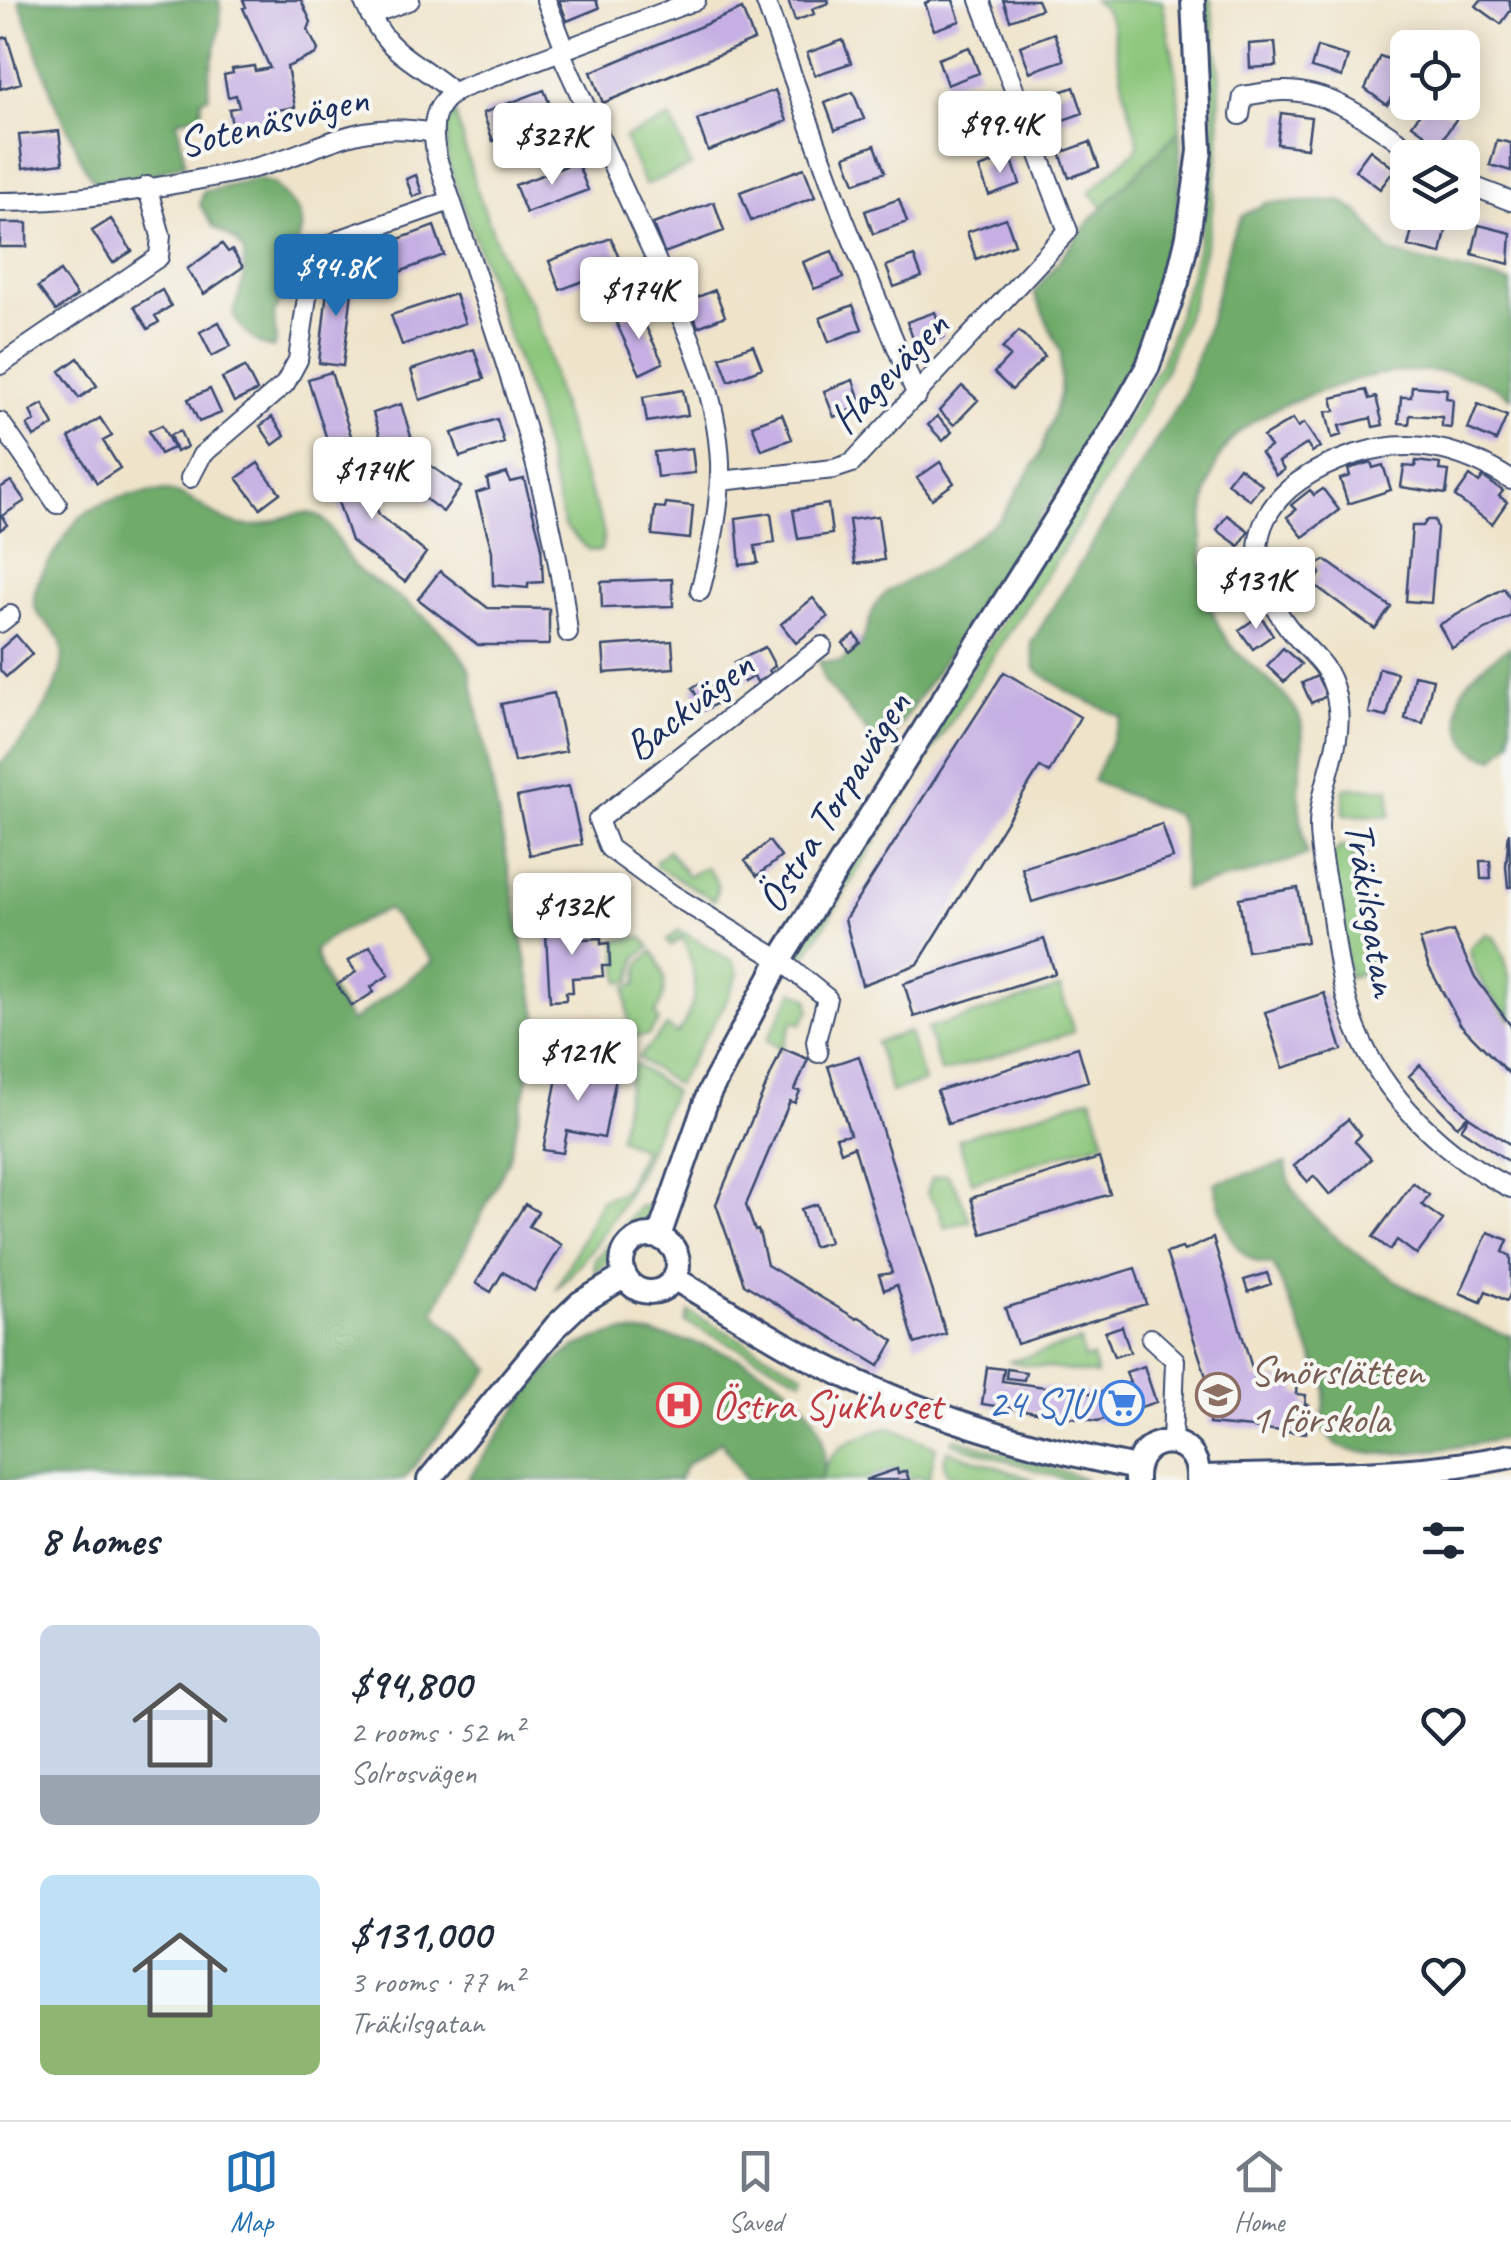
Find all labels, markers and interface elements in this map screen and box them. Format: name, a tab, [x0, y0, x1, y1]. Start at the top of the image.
map controls	[1390, 30, 1480, 230]
button: locate	[1390, 30, 1480, 120]
street label: Sotenäsvägen	[173, 72, 374, 170]
pin: $99.4K	[919, 91, 1081, 176]
pin: $327K	[482, 103, 622, 188]
text: $99.4K	[960, 103, 1040, 144]
text: $327K	[515, 115, 589, 156]
button: layers	[1390, 140, 1480, 230]
pin: $94.8K	[255, 234, 417, 319]
text: $94.8K	[296, 246, 376, 287]
pin: $174K	[569, 257, 709, 342]
text: $174K	[602, 269, 676, 310]
street label: Hagevägen	[818, 299, 961, 444]
pin: $174K	[302, 437, 442, 522]
text: $174K	[335, 449, 409, 490]
pin: $131K	[1186, 547, 1326, 632]
text: $131K	[1219, 559, 1293, 600]
street label: Backvägen	[614, 638, 765, 773]
street label: Östra Torpavägen	[745, 680, 924, 923]
street label: Träkilsgatan	[1332, 818, 1412, 1002]
pin: $132K	[502, 873, 642, 958]
text: $132K	[535, 885, 609, 926]
pin: $121K	[508, 1019, 648, 1104]
text: $121K	[541, 1031, 615, 1072]
place label: Smörslätten 1 förskola	[1250, 1345, 1426, 1446]
school or university icon: Smörslätten 1 förskola	[1195, 1372, 1241, 1418]
place label: 24 SJU	[988, 1377, 1098, 1430]
place label: Östra Sjukhuset	[712, 1379, 946, 1432]
supermarket icon: 24 SJU	[1099, 1380, 1145, 1426]
hospital icon: Östra Sjukhuset	[656, 1382, 702, 1428]
icon: filters	[1416, 1513, 1471, 1568]
text: 8 homes	[40, 1514, 159, 1567]
text: $94,800	[350, 1658, 471, 1711]
icon: home	[120, 1665, 240, 1785]
icon: heart	[1416, 1698, 1471, 1753]
text: 2 rooms · 52 m²	[350, 1711, 523, 1752]
text: Solrosvägen	[350, 1752, 476, 1793]
text: $131,000	[350, 1908, 491, 1961]
icon: home	[120, 1915, 240, 2035]
icon: heart	[1416, 1948, 1471, 2003]
text: 3 rooms · 77 m²	[350, 1961, 523, 2002]
text: Träkilsgatan	[350, 2002, 484, 2043]
tab: Map	[224, 2144, 279, 2239]
tab: Saved	[728, 2144, 783, 2239]
tab: Home	[1232, 2144, 1287, 2239]

